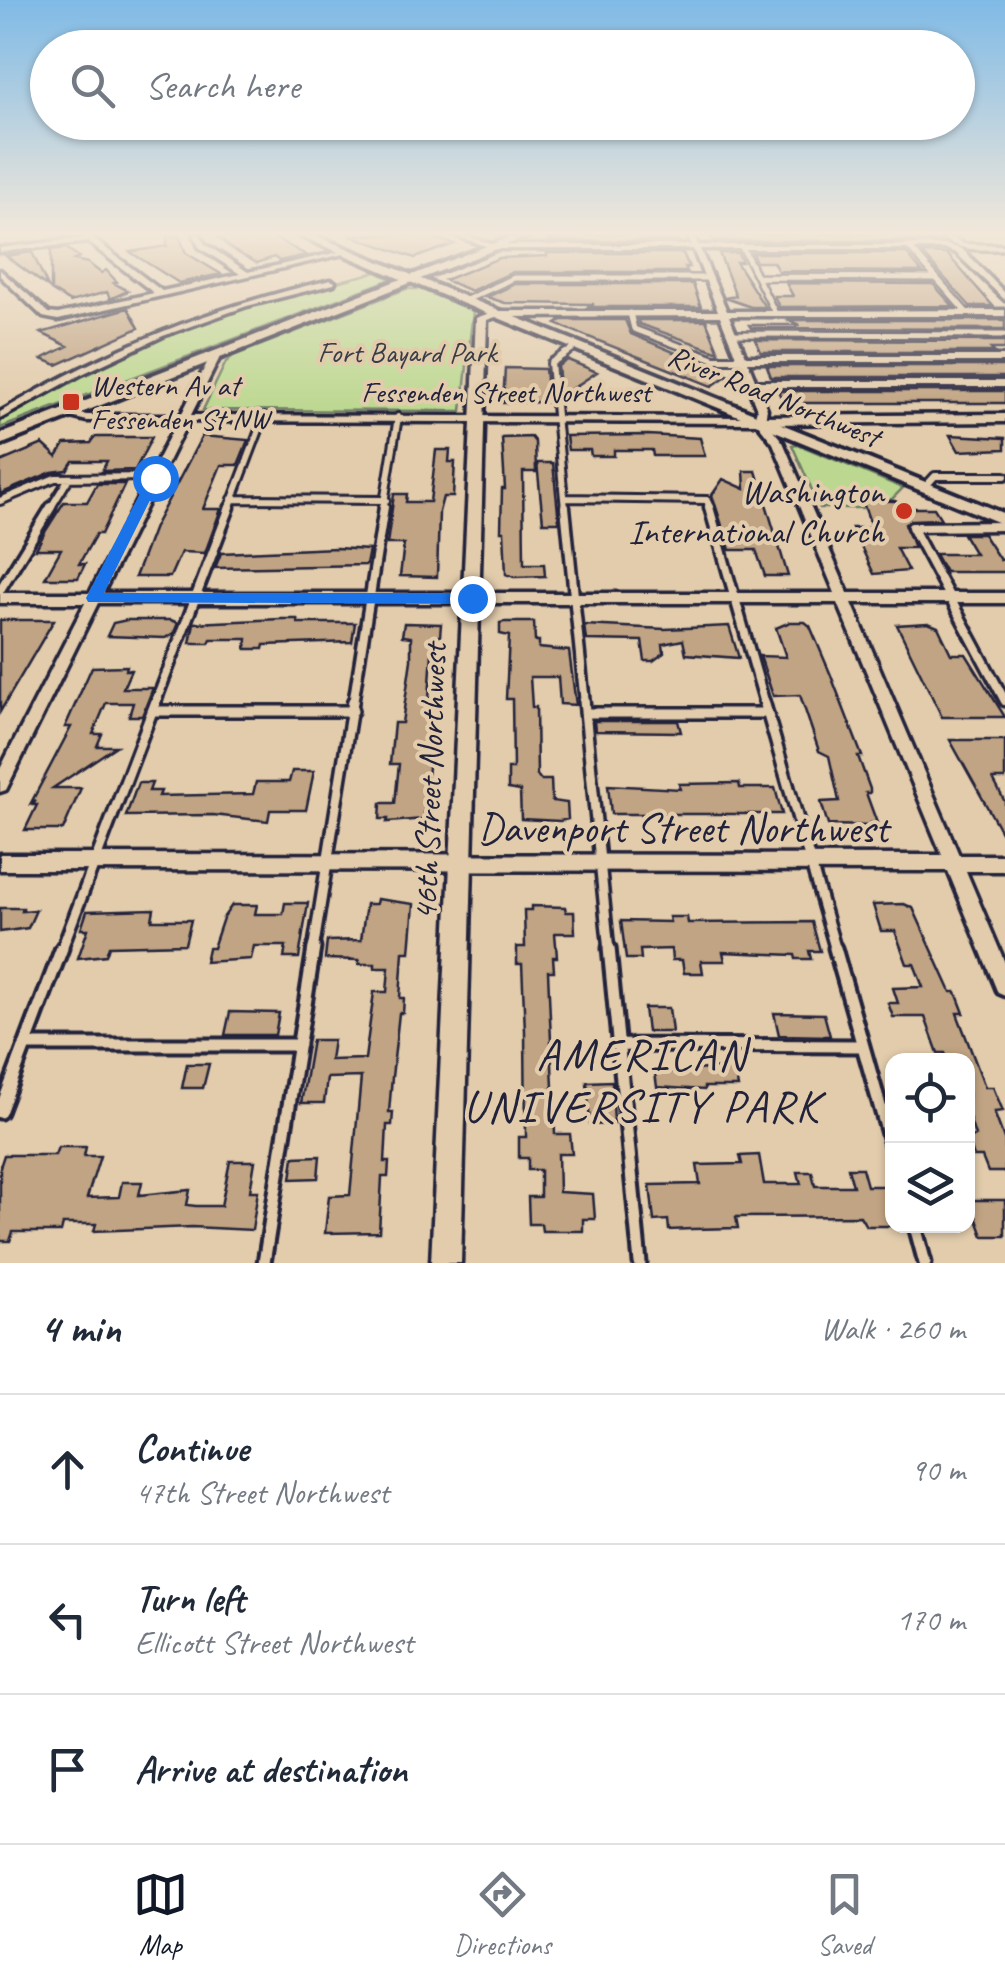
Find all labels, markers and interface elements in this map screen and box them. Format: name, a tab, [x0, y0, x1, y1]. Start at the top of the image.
search box	[30, 30, 975, 140]
icon: search	[65, 58, 120, 113]
text: Search here	[145, 62, 300, 109]
park label: Fort Bayard Park	[318, 333, 499, 371]
street label: River Road Northwest	[663, 336, 889, 457]
place label: Western Av at Fessenden St NW	[91, 366, 273, 438]
street label: Fessenden Street Northwest	[361, 373, 654, 411]
marker: Western Av at Fessenden St NW	[60, 391, 82, 413]
route start	[133, 456, 179, 502]
place label: Washington International Church	[628, 469, 886, 554]
marker: Washington International Church	[893, 500, 915, 522]
route end	[450, 576, 496, 622]
street label: 46th Street Northwest	[402, 639, 457, 922]
street label: Davenport Street Northwest	[478, 802, 892, 855]
district label: AMERICAN UNIVERSITY PARK	[463, 1026, 827, 1135]
map controls	[885, 1053, 975, 1233]
button: locate	[885, 1053, 975, 1143]
button: layers	[885, 1143, 975, 1233]
text: 4 min	[40, 1302, 120, 1355]
text: Walk · 260 m	[821, 1308, 965, 1349]
text: Continue	[135, 1425, 249, 1472]
icon: ahead	[40, 1442, 95, 1497]
text: 90 m	[911, 1449, 965, 1490]
text: 47th Street Northwest	[135, 1472, 389, 1513]
text: Turn left	[135, 1575, 245, 1622]
icon: left	[40, 1592, 95, 1647]
text: 170 m	[896, 1599, 965, 1640]
text: Ellicott Street Northwest	[135, 1622, 413, 1663]
icon: arrive	[40, 1742, 95, 1797]
text: Arrive at destination	[135, 1746, 407, 1793]
tab: Map	[133, 1867, 188, 1962]
tab: Directions	[454, 1867, 551, 1962]
tab: Saved	[817, 1867, 872, 1962]

